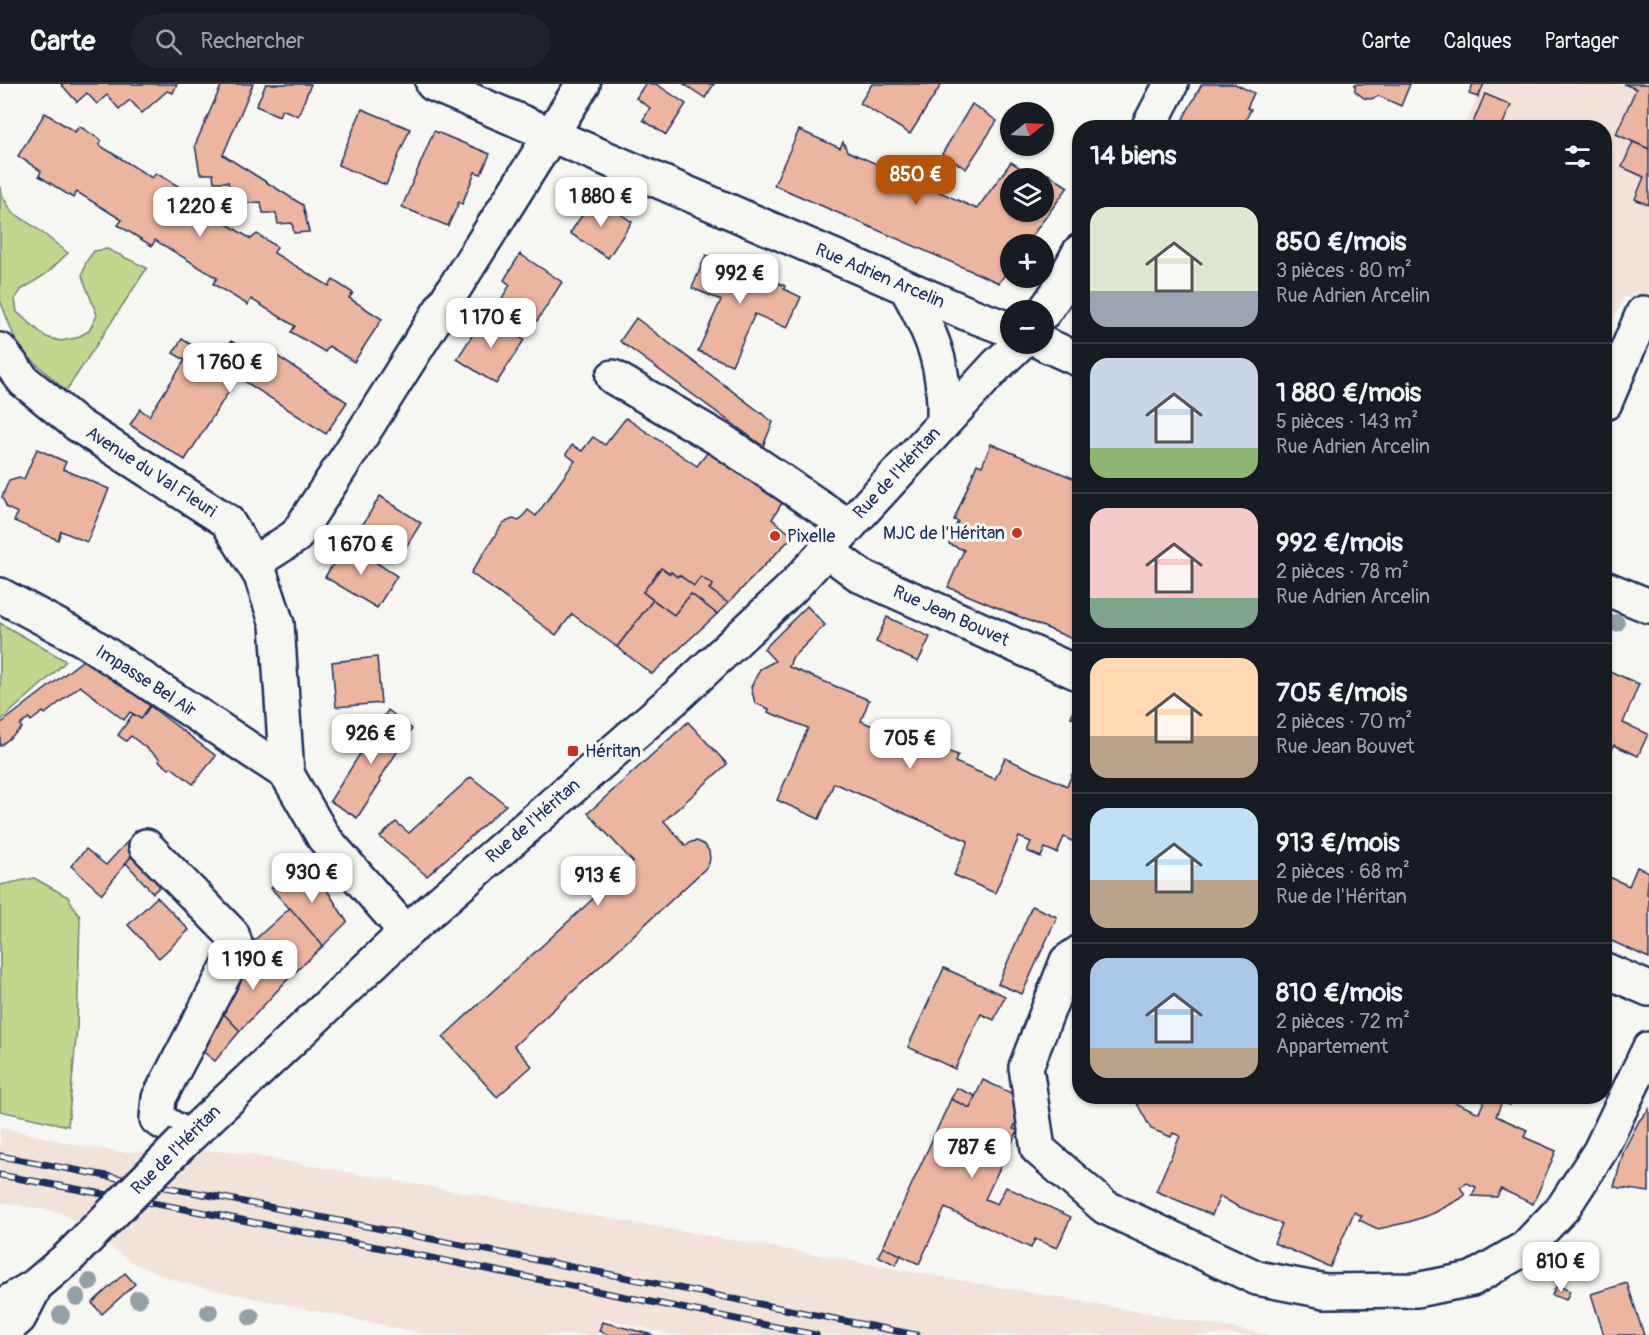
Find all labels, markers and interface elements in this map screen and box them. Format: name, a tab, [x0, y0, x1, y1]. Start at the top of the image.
search box	[131, 14, 551, 68]
text: Carte	[30, 24, 95, 59]
icon: search	[152, 25, 185, 58]
text: Rechercher	[200, 27, 304, 55]
text: Carte	[1361, 28, 1410, 55]
text: Calques	[1443, 28, 1511, 55]
text: Partager	[1544, 28, 1619, 55]
north arrow	[1000, 102, 1054, 156]
map controls	[1000, 102, 1054, 354]
text: 14 biens	[1090, 140, 1176, 172]
icon: filters	[1561, 140, 1594, 173]
pin: 850 €	[874, 155, 958, 206]
text: 850 €	[890, 162, 942, 187]
button: layers	[1000, 168, 1054, 222]
pin: 1 880 €	[546, 177, 656, 228]
text: 1 880 €	[569, 184, 633, 209]
pin: 1 220 €	[145, 187, 255, 238]
text: 1 220 €	[167, 194, 233, 219]
text: 850 €/mois	[1276, 226, 1406, 258]
icon: home	[1138, 231, 1210, 303]
button: +	[1000, 234, 1054, 288]
street label: Rue Adrien Arcelin	[812, 238, 948, 314]
pin: 992 €	[698, 254, 782, 305]
text: 3 pièces · 80 m²	[1276, 258, 1412, 283]
text: 992 €	[715, 261, 765, 286]
text: Rue Adrien Arcelin	[1276, 283, 1430, 308]
pin: 1 170 €	[436, 298, 546, 349]
button: −	[1000, 300, 1054, 354]
text: 1 170 €	[460, 305, 522, 330]
pin: 1 760 €	[175, 343, 285, 394]
text: 1 760 €	[197, 350, 263, 375]
text: 1 880 €/mois	[1276, 377, 1421, 409]
icon: home	[1138, 382, 1210, 454]
text: 5 pièces · 143 m²	[1276, 409, 1418, 434]
street label: Avenue du Val Fleuri	[81, 421, 221, 523]
street label: Rue de l'Héritan	[848, 422, 946, 524]
text: Rue Adrien Arcelin	[1276, 434, 1430, 459]
place label: MJC de l'Héritan	[883, 522, 1005, 545]
pin: 1 670 €	[306, 525, 416, 576]
place label: Pixelle	[787, 525, 836, 548]
marker: MJC de l'Héritan	[1010, 526, 1024, 540]
text: 992 €/mois	[1276, 527, 1403, 559]
marker: Pixelle	[768, 529, 782, 543]
text: 1 670 €	[328, 532, 394, 557]
icon: home	[1138, 532, 1210, 604]
text: 2 pièces · 78 m²	[1276, 559, 1409, 584]
street label: Rue Jean Bouvet	[889, 580, 1013, 652]
text: Rue Adrien Arcelin	[1276, 584, 1430, 609]
street label: Impasse Bel Air	[91, 640, 201, 722]
text: 705 €/mois	[1276, 677, 1407, 709]
icon: home	[1138, 682, 1210, 754]
text: 2 pièces · 70 m²	[1276, 709, 1412, 734]
pin: 926 €	[329, 714, 413, 765]
pin: 705 €	[868, 719, 952, 770]
text: 926 €	[346, 721, 396, 746]
text: 705 €	[884, 726, 936, 751]
text: Rue Jean Bouvet	[1276, 734, 1415, 759]
place label: Héritan	[585, 740, 641, 763]
marker: Héritan	[566, 744, 580, 758]
street label: Rue de l'Héritan	[481, 774, 585, 868]
text: 913 €/mois	[1276, 827, 1400, 859]
icon: home	[1138, 832, 1210, 904]
pin: 930 €	[270, 853, 354, 904]
pin: 913 €	[556, 856, 640, 907]
text: 2 pièces · 68 m²	[1276, 859, 1410, 884]
text: 930 €	[286, 860, 338, 885]
text: 913 €	[575, 863, 621, 888]
text: Rue de l'Héritan	[1276, 884, 1407, 909]
pin: 1 190 €	[198, 940, 308, 991]
text: 1 190 €	[222, 947, 284, 972]
text: 810 €/mois	[1276, 977, 1402, 1009]
icon: home	[1138, 982, 1210, 1054]
text: 2 pièces · 72 m²	[1276, 1009, 1410, 1034]
text: Appartement	[1276, 1034, 1388, 1059]
street label: Rue de l'Héritan	[126, 1100, 226, 1200]
pin: 787 €	[930, 1128, 1014, 1179]
text: 787 €	[948, 1135, 996, 1160]
pin: 810 €	[1519, 1242, 1603, 1293]
text: 810 €	[1536, 1249, 1586, 1274]

